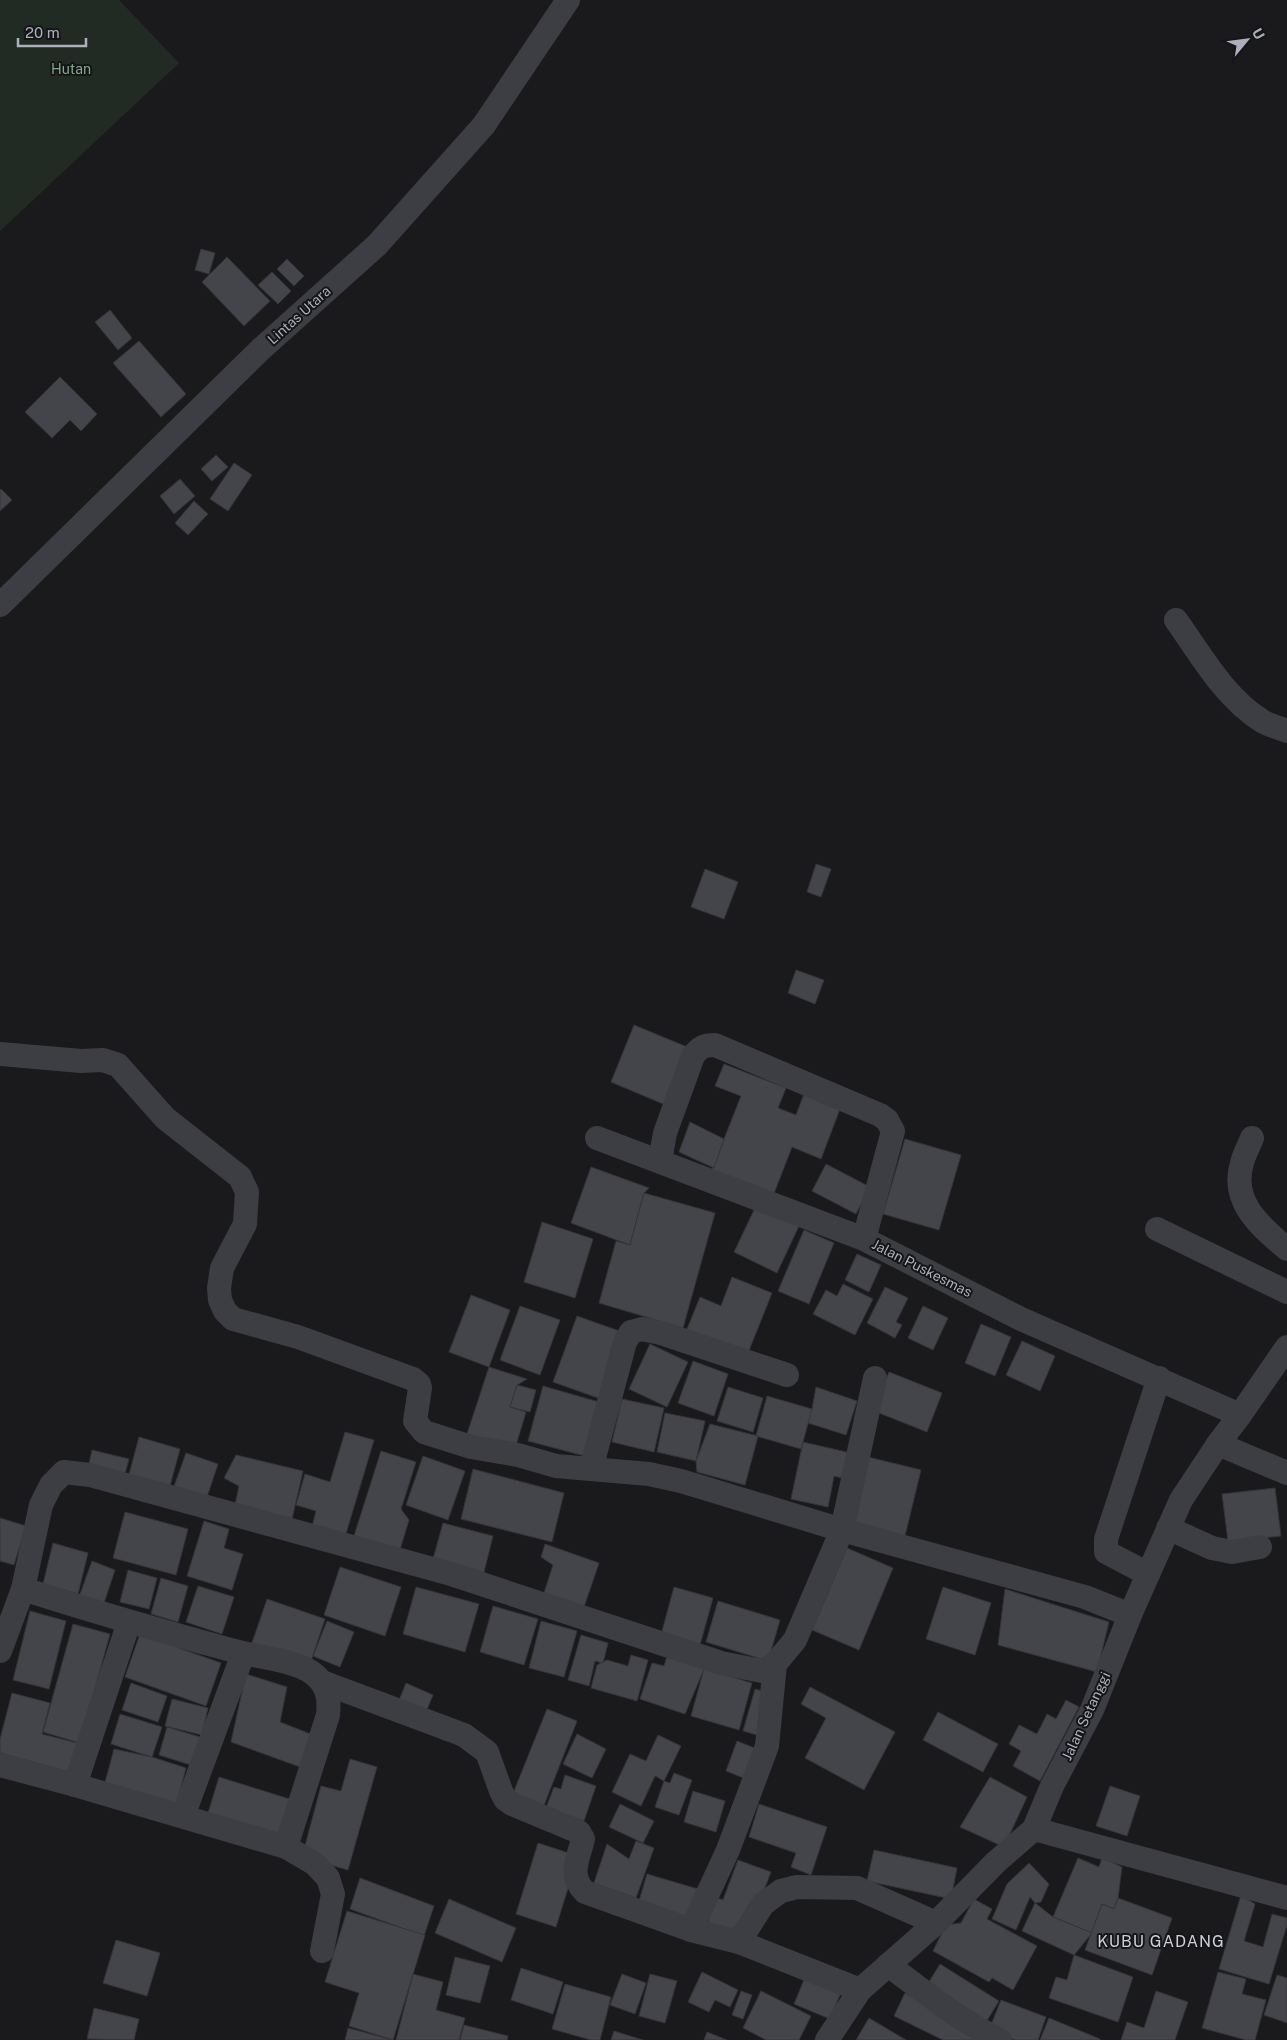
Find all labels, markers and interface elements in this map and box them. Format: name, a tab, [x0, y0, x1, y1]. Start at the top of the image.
scale bar	[18, 15, 85, 47]
north arrow	[1222, 15, 1272, 65]
text: 20 m	[25, 24, 60, 41]
text: U	[1249, 25, 1268, 42]
park label: Hutan	[51, 61, 91, 77]
street label: Lintas Utara	[264, 283, 334, 347]
street label: Jalan Puskesmas	[869, 1236, 975, 1300]
street label: Jalan Setanggi	[1059, 1669, 1113, 1763]
district label: KUBU GADANG	[1097, 1932, 1225, 1951]

